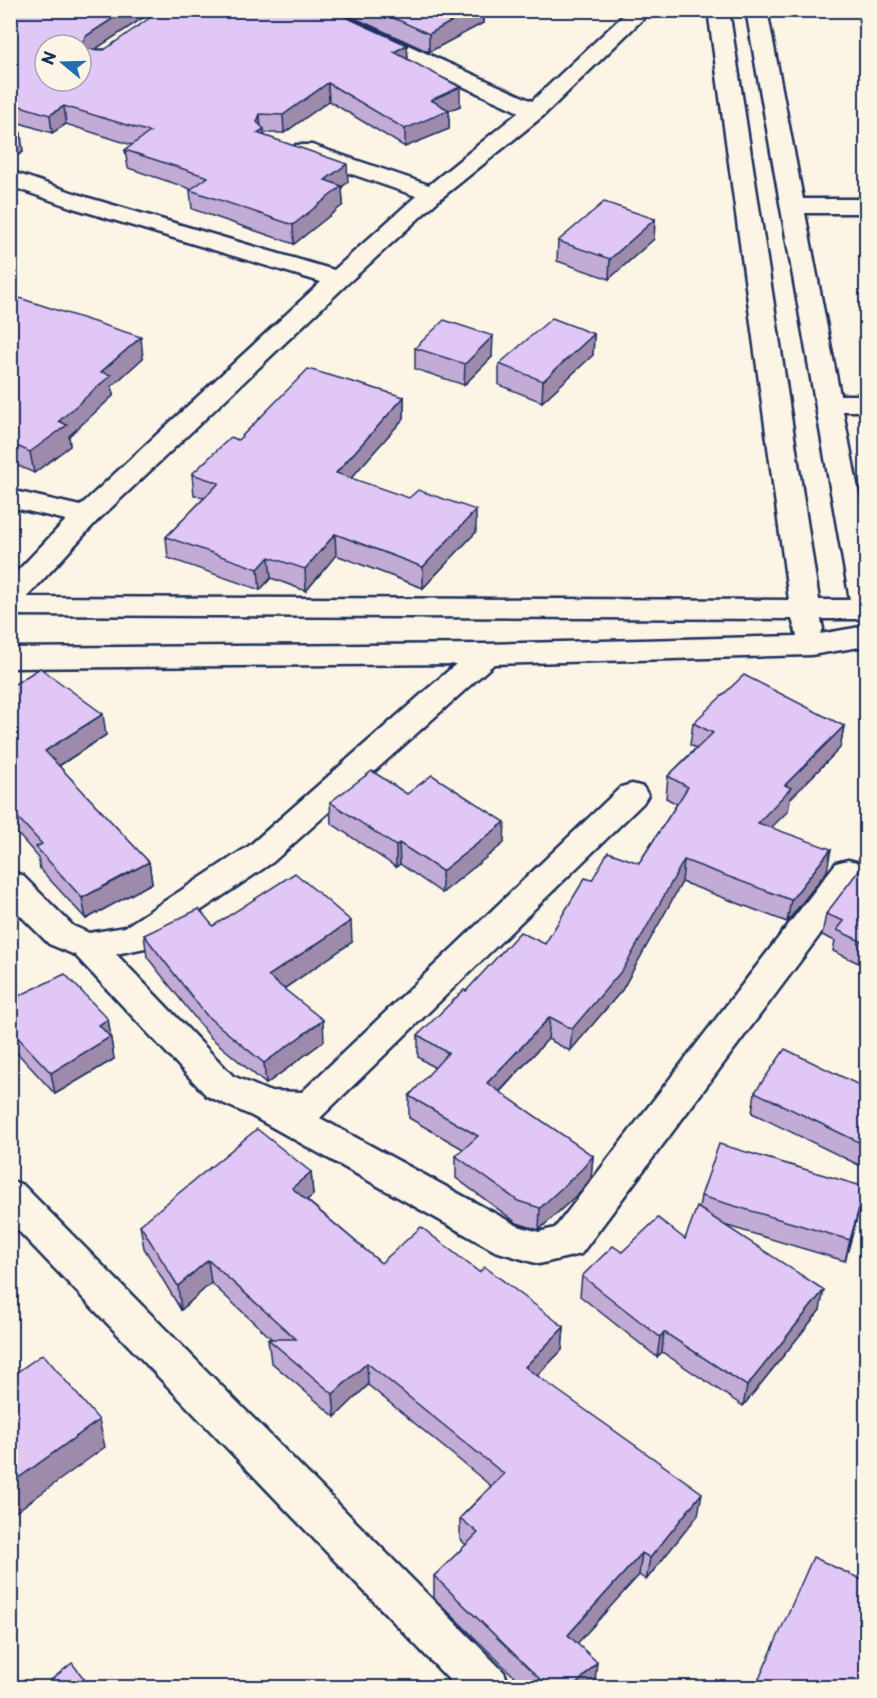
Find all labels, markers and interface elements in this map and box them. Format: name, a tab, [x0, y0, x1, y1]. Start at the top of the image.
north arrow	[33, 33, 93, 93]
text: N	[34, 48, 61, 68]

